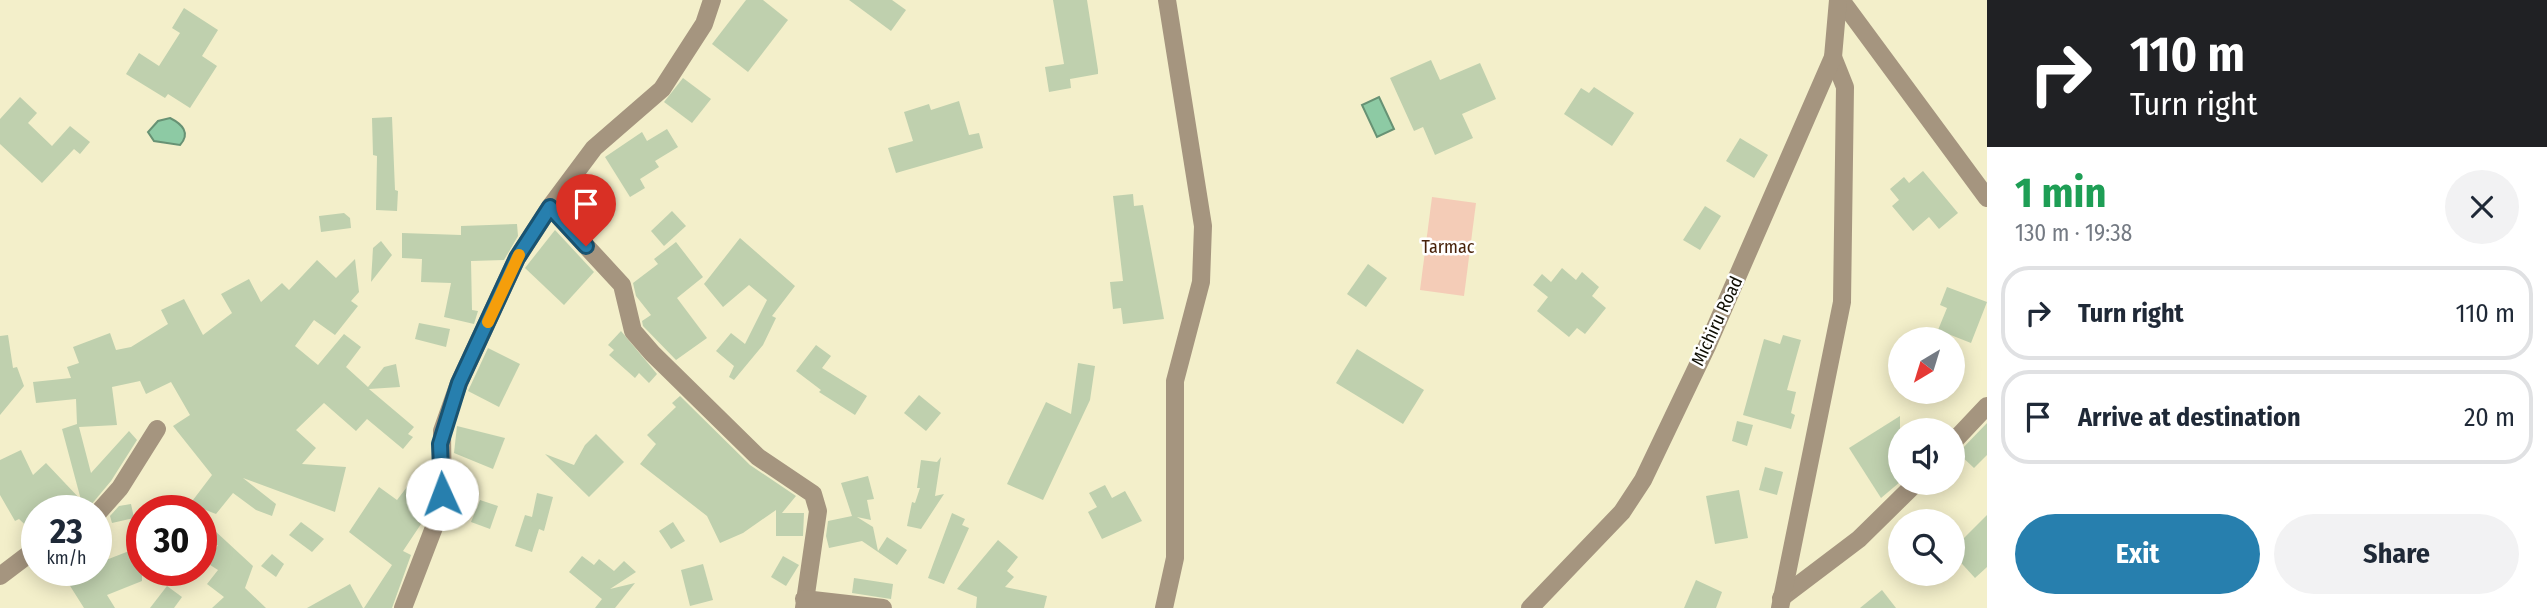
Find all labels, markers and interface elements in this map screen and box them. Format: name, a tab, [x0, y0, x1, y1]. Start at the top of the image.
text: 110 m	[2130, 25, 2245, 84]
icon: right	[2015, 28, 2106, 119]
text: Turn right	[2130, 85, 2257, 123]
text: 1 min	[2015, 168, 2106, 218]
button: close	[2445, 170, 2519, 244]
pin	[556, 174, 616, 246]
icon: arrive	[567, 185, 605, 223]
text: 130 m · 19:38	[2015, 219, 2132, 247]
park label: Tarmac	[1422, 236, 1475, 258]
street label: Michiru Road	[1687, 273, 1747, 369]
icon: right	[2019, 294, 2057, 332]
text: Turn right	[2078, 298, 2184, 329]
text: 110 m	[2455, 298, 2515, 329]
north arrow	[1888, 327, 1965, 404]
map controls	[1888, 327, 1965, 586]
icon: arrive	[2019, 398, 2057, 436]
text: Arrive at destination	[2078, 402, 2301, 433]
text: 20 m	[2464, 402, 2515, 433]
button: sound	[1888, 418, 1965, 495]
position arrow	[405, 457, 479, 531]
speed limit sign: 30	[126, 495, 217, 586]
button: search	[1888, 509, 1965, 586]
text: 23	[50, 510, 83, 552]
button: Exit	[2015, 514, 2260, 594]
button: Share	[2274, 514, 2519, 594]
text: km/h	[46, 547, 87, 569]

